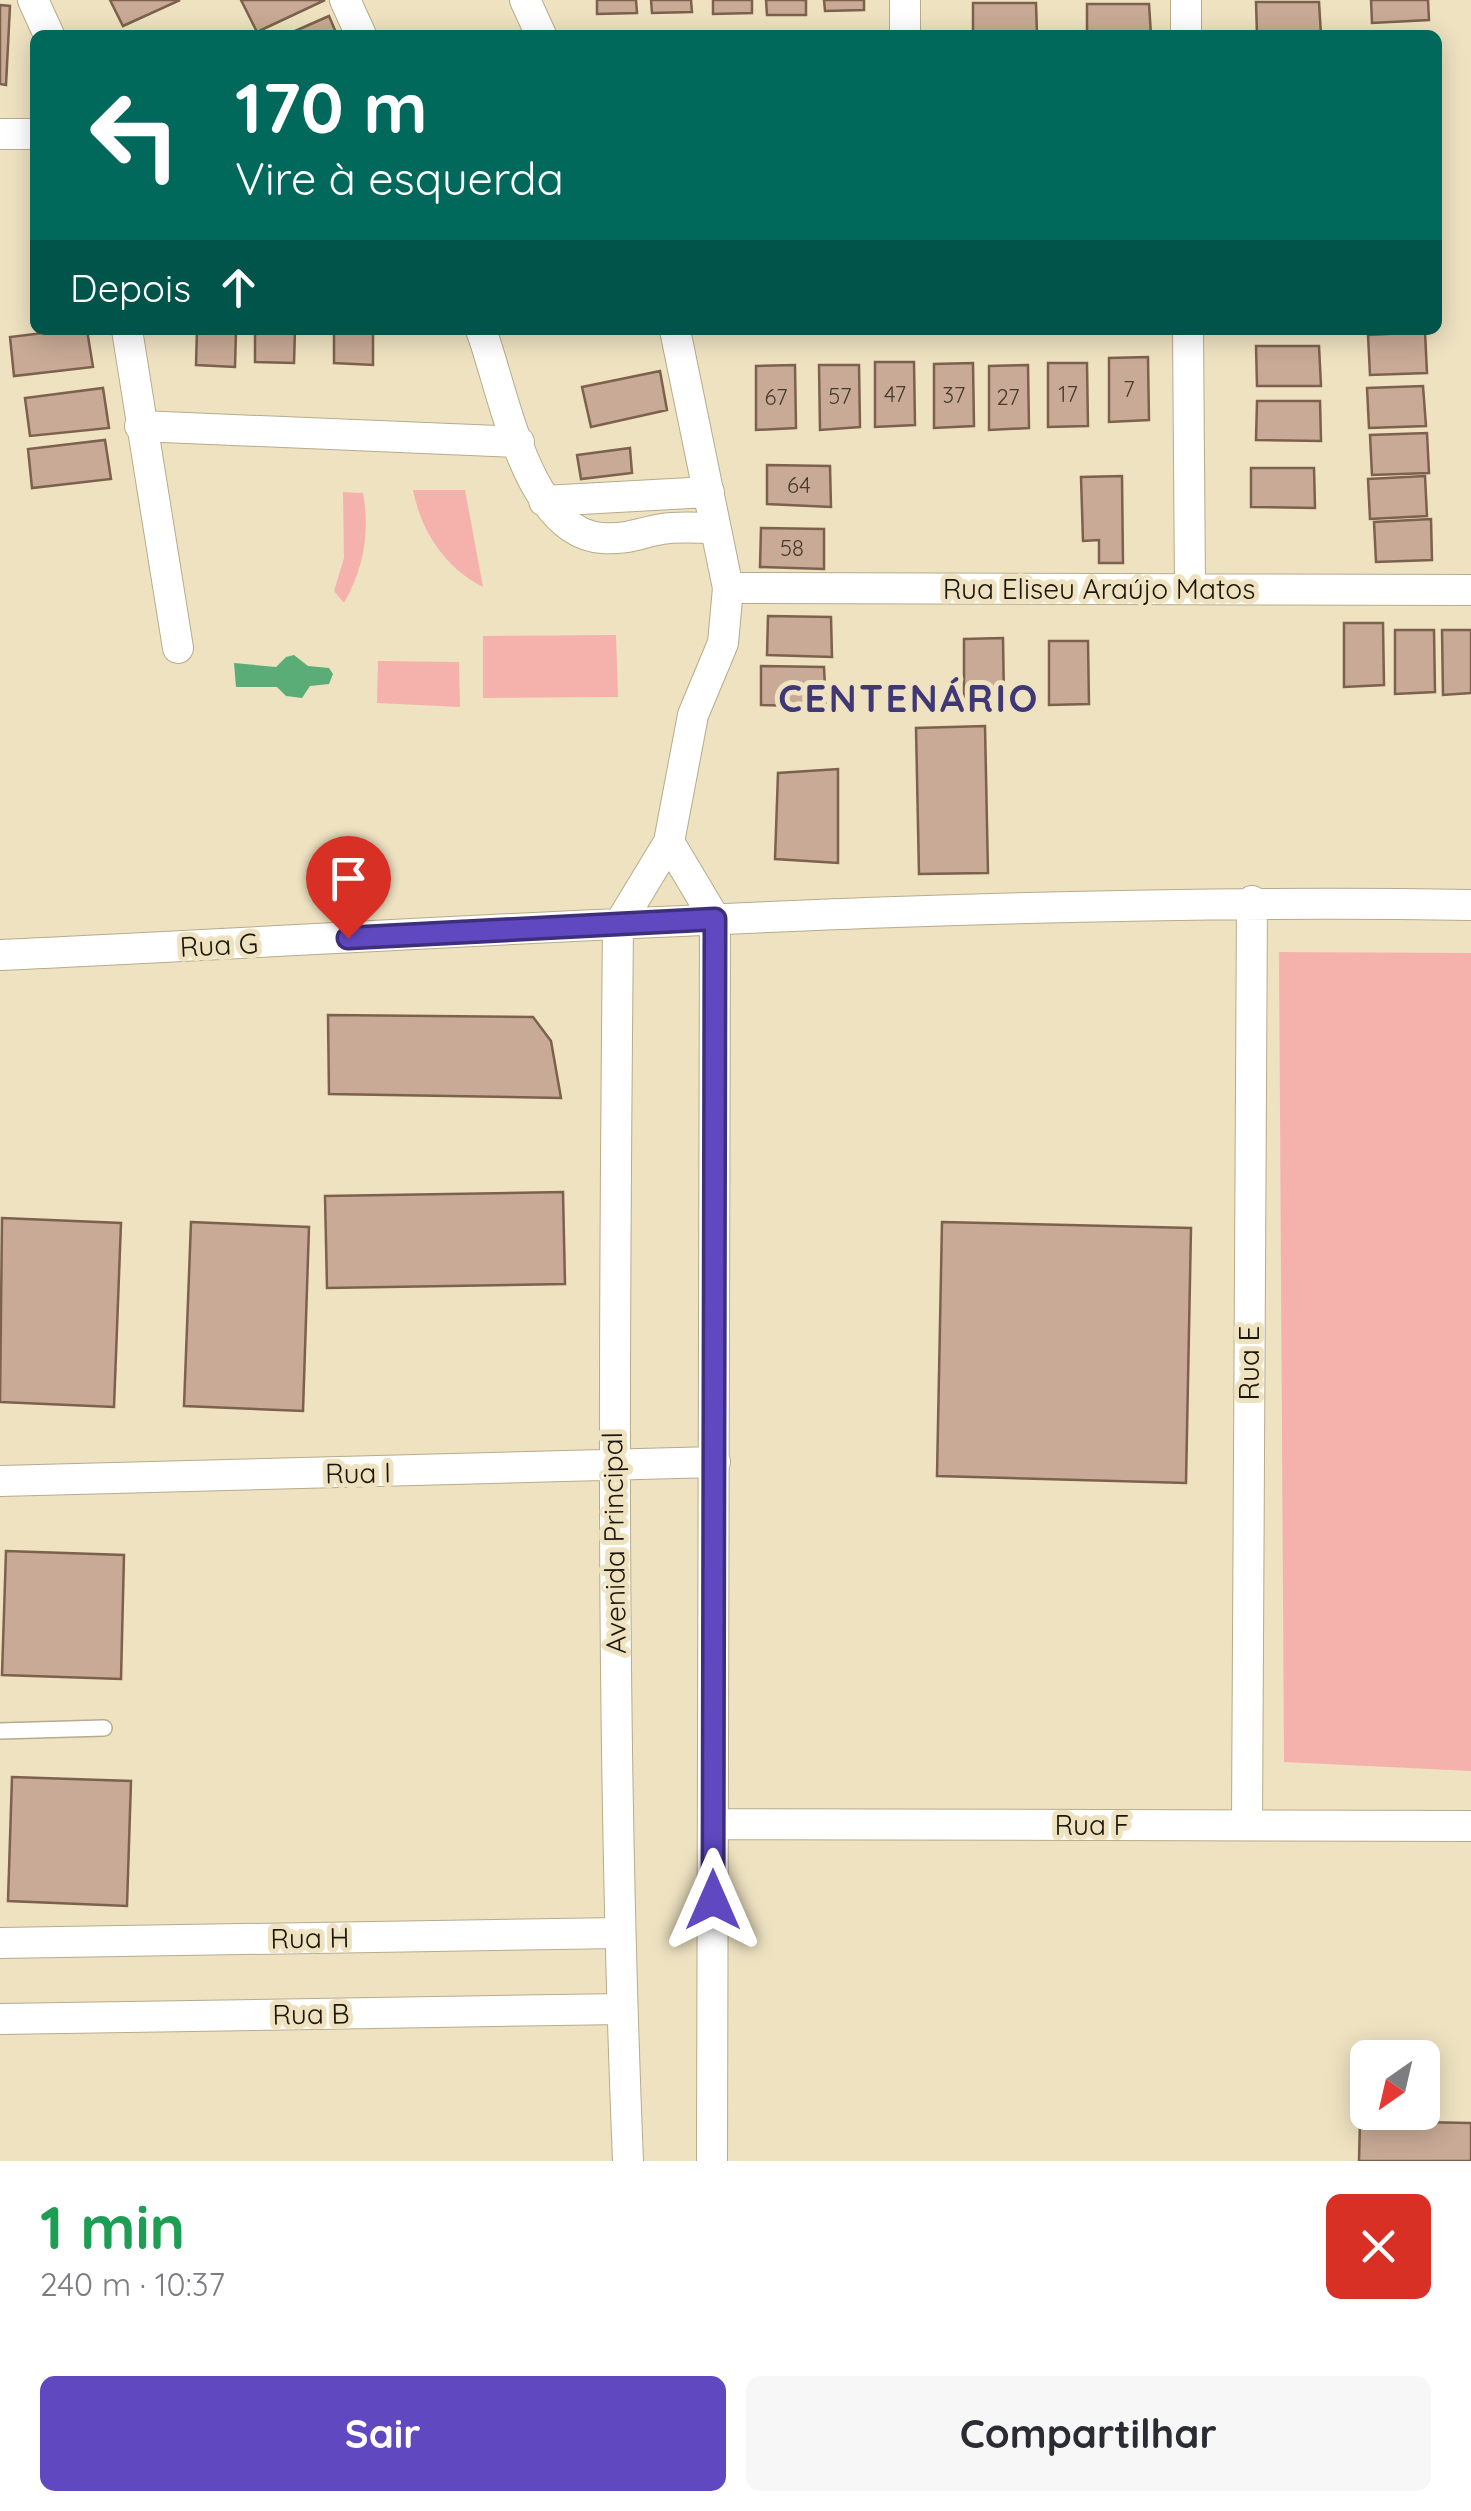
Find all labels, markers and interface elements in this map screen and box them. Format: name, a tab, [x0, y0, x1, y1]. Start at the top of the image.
text: 170 m	[235, 63, 428, 151]
icon: left	[70, 70, 200, 200]
text: Vire à esquerda	[235, 150, 564, 206]
icon: ahead	[211, 260, 266, 315]
text: Depois	[70, 264, 191, 312]
house number: 7	[1123, 375, 1135, 403]
house number: 47	[884, 380, 906, 408]
house number: 17	[1058, 380, 1078, 408]
house number: 37	[943, 381, 965, 409]
house number: 57	[828, 382, 852, 410]
house number: 67	[764, 383, 788, 411]
house number: 27	[996, 383, 1020, 411]
house number: 64	[787, 471, 811, 499]
house number: 58	[780, 534, 804, 562]
street label: Rua Eliseu Araújo Matos	[943, 571, 1255, 606]
district label: CENTENÁRIO	[778, 674, 1040, 722]
pin	[306, 836, 391, 939]
icon: arrive	[321, 851, 376, 906]
street label: Rua G	[179, 925, 259, 964]
street label: Rua E	[1231, 1326, 1266, 1400]
street label: Avenida Principal	[594, 1432, 633, 1654]
street label: Rua I	[325, 1454, 391, 1491]
street label: Rua F	[1055, 1807, 1129, 1842]
position arrow	[661, 1848, 765, 1952]
street label: Rua H	[270, 1919, 350, 1956]
street label: Rua B	[272, 1995, 350, 2032]
north arrow	[1350, 2040, 1440, 2130]
map controls	[1350, 2040, 1440, 2130]
text: 1 min	[40, 2189, 185, 2264]
button: close	[1326, 2194, 1431, 2299]
text: 240 m · 10:37	[40, 2264, 225, 2304]
button: Sair	[40, 2376, 726, 2491]
button: Compartilhar	[746, 2376, 1431, 2491]

